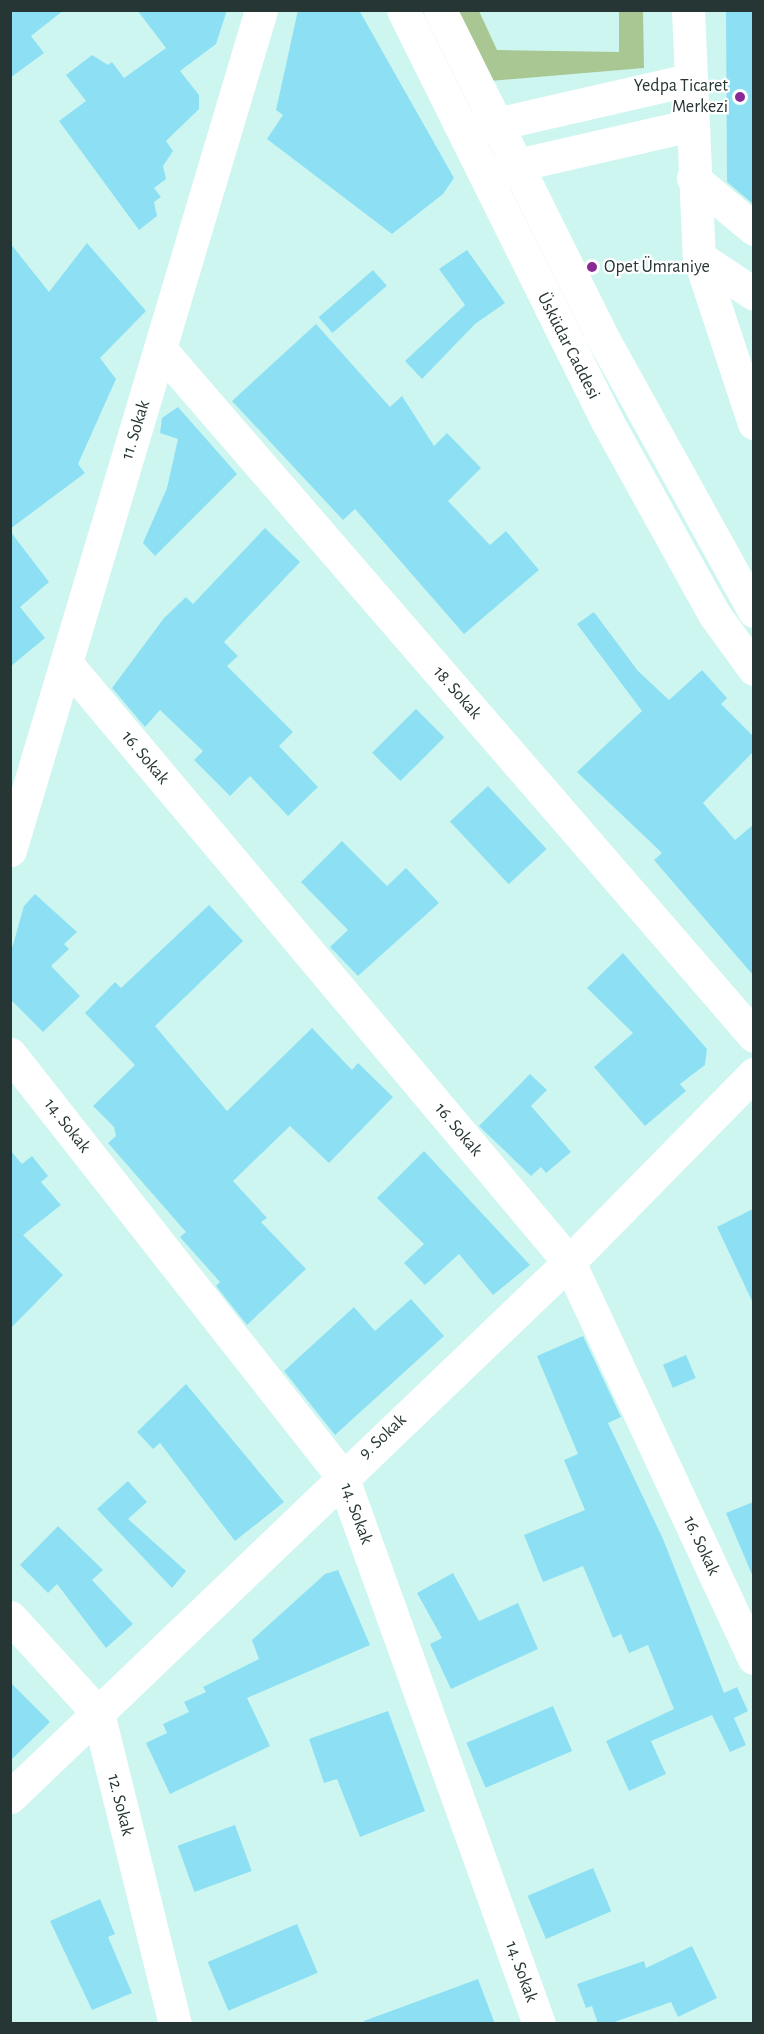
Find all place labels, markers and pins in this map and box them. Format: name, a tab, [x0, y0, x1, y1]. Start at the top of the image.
place label: Yedpa Ticaret Merkezi	[634, 76, 728, 118]
marker: Yedpa Ticaret Merkezi	[733, 90, 747, 104]
place label: Opet Ümraniye	[604, 256, 710, 278]
marker: Opet Ümraniye	[585, 260, 599, 274]

